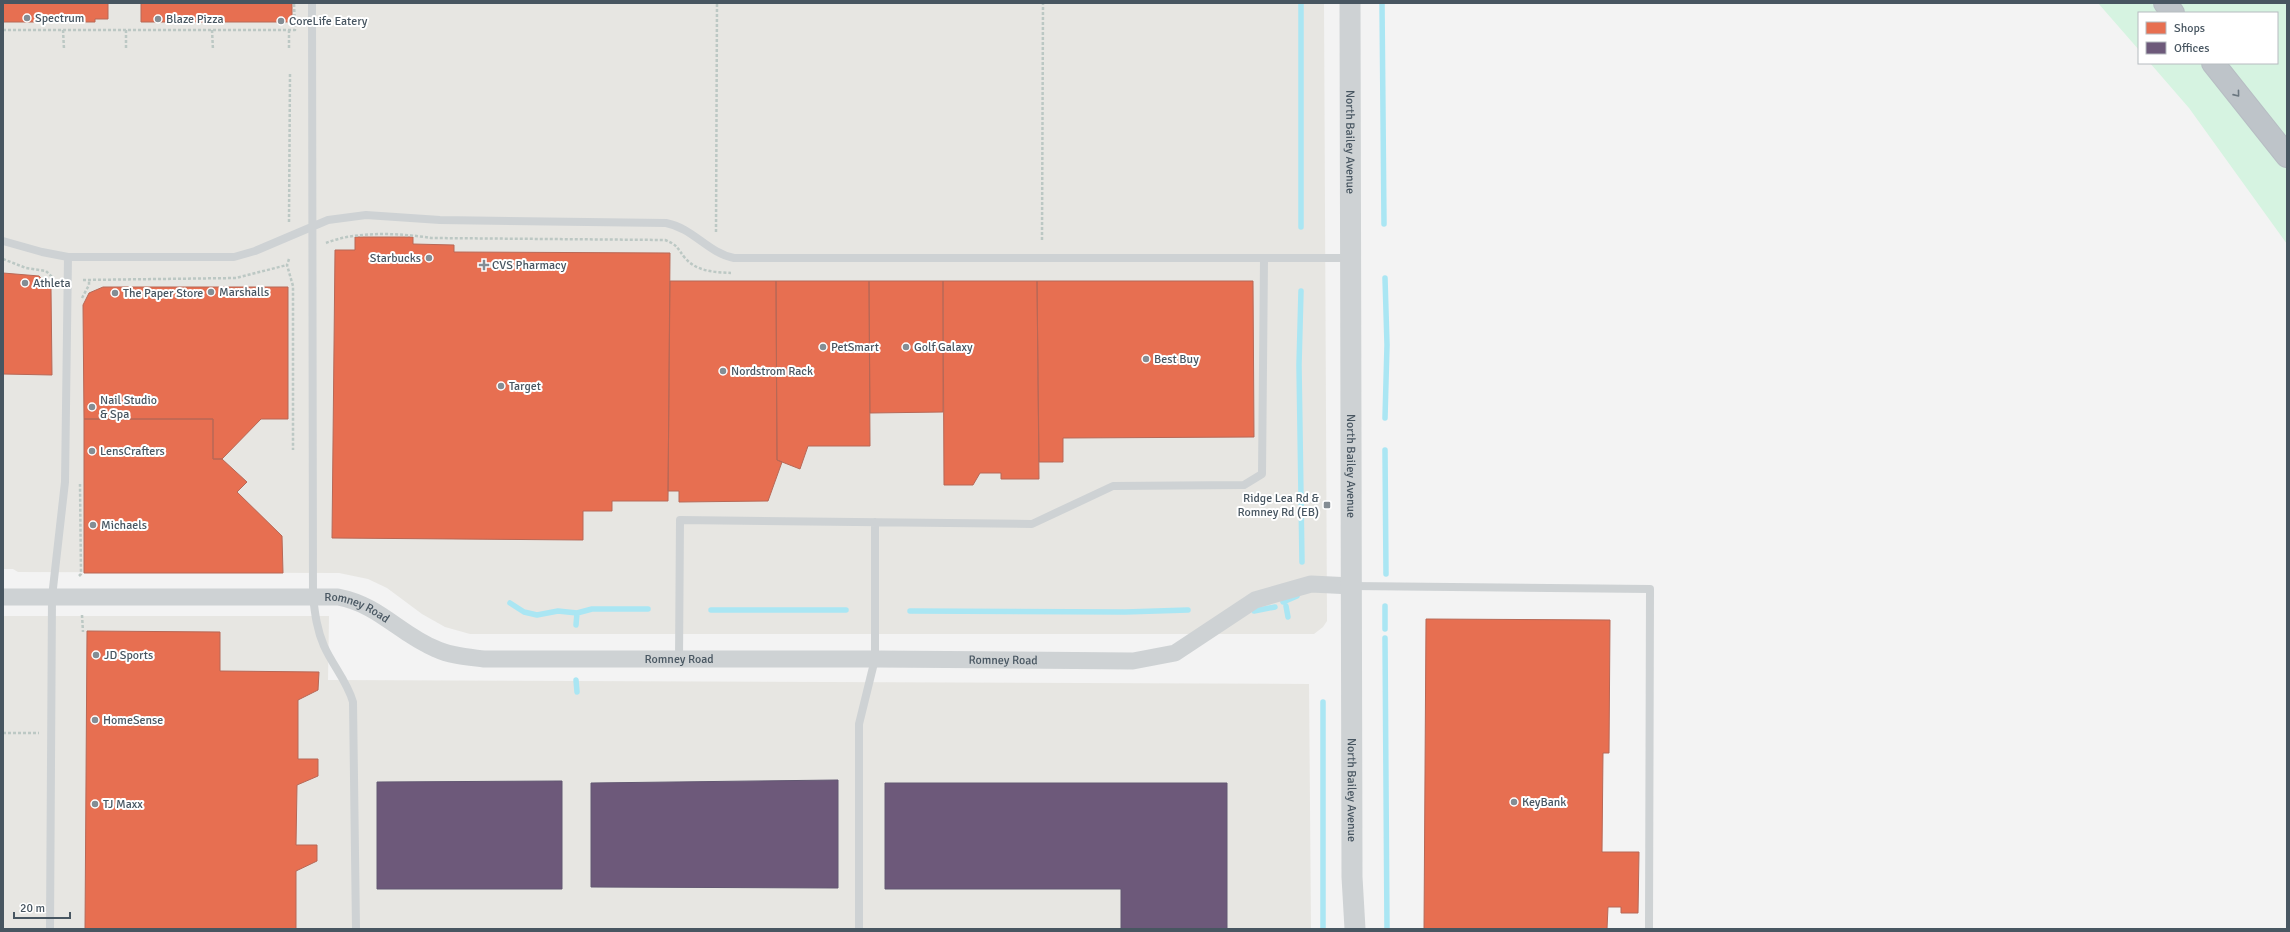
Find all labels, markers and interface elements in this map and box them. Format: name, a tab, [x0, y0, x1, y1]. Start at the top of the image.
place label: Spectrum	[35, 11, 84, 26]
place label: Blaze Pizza	[166, 12, 224, 27]
legend	[2138, 12, 2278, 64]
marker: Spectrum	[22, 13, 32, 23]
marker: Blaze Pizza	[153, 14, 163, 24]
place label: CoreLife Eatery	[289, 14, 368, 29]
marker: CoreLife Eatery	[276, 16, 286, 26]
text: Shops	[2174, 21, 2205, 36]
text: Offices	[2174, 41, 2209, 56]
one-way arrow	[2233, 89, 2240, 96]
street label: North Bailey Avenue	[1342, 90, 1357, 194]
place label: Starbucks	[370, 251, 421, 266]
marker: Starbucks	[424, 253, 434, 263]
place label: CVS Pharmacy	[492, 258, 567, 273]
marker: CVS Pharmacy	[479, 260, 489, 270]
place label: Athleta	[33, 276, 71, 291]
marker: Athleta	[20, 278, 30, 288]
place label: Marshalls	[219, 285, 269, 300]
place label: The Paper Store	[123, 286, 203, 301]
marker: Marshalls	[206, 287, 216, 297]
marker: The Paper Store	[110, 288, 120, 298]
place label: PetSmart	[831, 340, 879, 355]
place label: Golf Galaxy	[914, 340, 973, 355]
marker: PetSmart	[818, 342, 828, 352]
marker: Golf Galaxy	[901, 342, 911, 352]
place label: Best Buy	[1154, 352, 1199, 367]
marker: Best Buy	[1141, 354, 1151, 364]
place label: Nordstrom Rack	[731, 364, 813, 379]
marker: Nordstrom Rack	[718, 366, 728, 376]
place label: Target	[509, 379, 541, 394]
marker: Target	[496, 381, 506, 391]
place label: Nail Studio & Spa	[100, 393, 157, 422]
marker: Nail Studio & Spa	[87, 402, 97, 412]
street label: North Bailey Avenue	[1343, 414, 1358, 518]
place label: LensCrafters	[100, 444, 165, 459]
marker: LensCrafters	[87, 446, 97, 456]
place label: Ridge Lea Rd & Romney Rd (EB)	[1237, 491, 1320, 520]
marker: Ridge Lea Rd & Romney Rd (EB)	[1322, 500, 1332, 510]
place label: Michaels	[101, 518, 147, 533]
marker: Michaels	[88, 520, 98, 530]
street label: Romney Road	[324, 590, 392, 627]
place label: JD Sports	[104, 648, 153, 663]
marker: JD Sports	[91, 650, 101, 660]
street label: Romney Road	[644, 652, 714, 667]
street label: Romney Road	[968, 653, 1038, 668]
place label: HomeSense	[103, 713, 163, 728]
marker: HomeSense	[90, 715, 100, 725]
street label: North Bailey Avenue	[1344, 738, 1359, 842]
place label: KeyBank	[1522, 795, 1566, 810]
place label: TJ Maxx	[103, 797, 143, 812]
marker: KeyBank	[1509, 797, 1519, 807]
marker: TJ Maxx	[90, 799, 100, 809]
scale bar	[14, 894, 70, 920]
text: 20 m	[20, 901, 45, 916]

